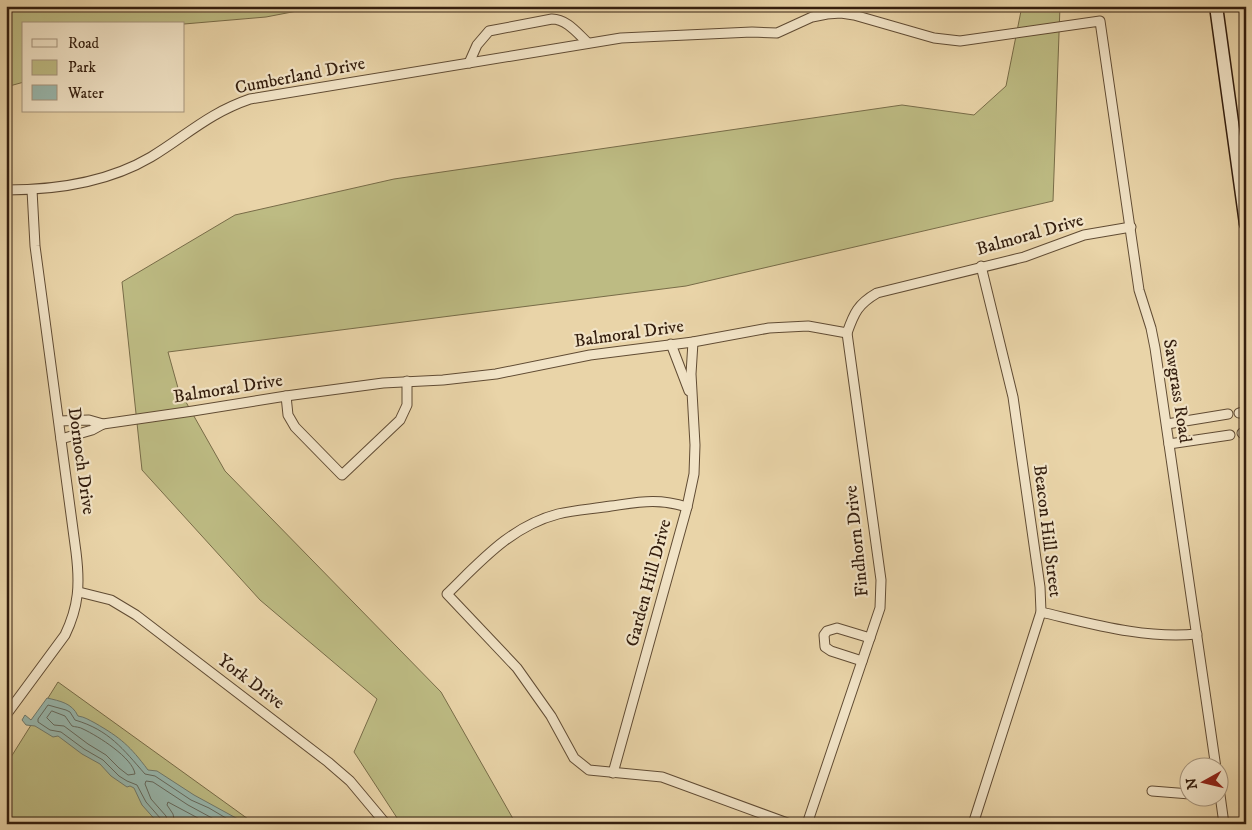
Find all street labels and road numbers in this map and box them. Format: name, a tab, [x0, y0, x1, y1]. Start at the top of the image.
street label: Cumberland Drive	[233, 53, 367, 99]
street label: Balmoral Drive	[974, 209, 1086, 261]
street label: Balmoral Drive	[573, 315, 685, 353]
street label: Sawgrass Road	[1158, 338, 1196, 444]
street label: Balmoral Drive	[172, 370, 284, 408]
street label: Dornoch Drive	[63, 406, 99, 516]
street label: Beacon Hill Street	[1028, 464, 1066, 599]
street label: Findhorn Drive	[840, 484, 874, 598]
street label: Garden Hill Drive	[621, 517, 677, 649]
street label: York Drive	[213, 650, 289, 714]

